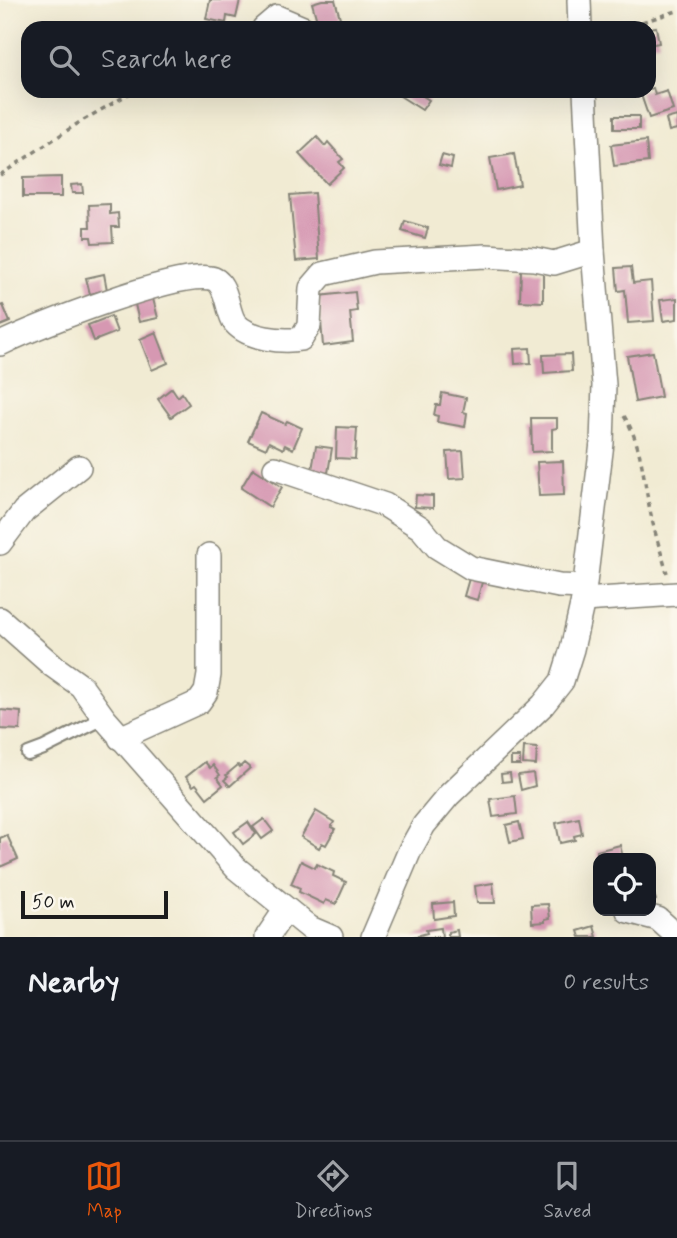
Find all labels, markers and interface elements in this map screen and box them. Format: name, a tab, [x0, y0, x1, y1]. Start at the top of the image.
search box	[21, 21, 656, 98]
icon: search	[45, 41, 83, 79]
text: Search here	[101, 43, 232, 77]
map controls	[593, 853, 656, 916]
button: locate	[593, 853, 656, 916]
scale bar	[21, 888, 168, 920]
text: 50 m	[32, 890, 75, 915]
text: Nearby	[28, 963, 119, 1002]
text: 0 results	[563, 968, 649, 998]
tab: Map	[85, 1157, 123, 1224]
tab: Directions	[294, 1157, 373, 1224]
tab: Saved	[543, 1157, 591, 1224]

